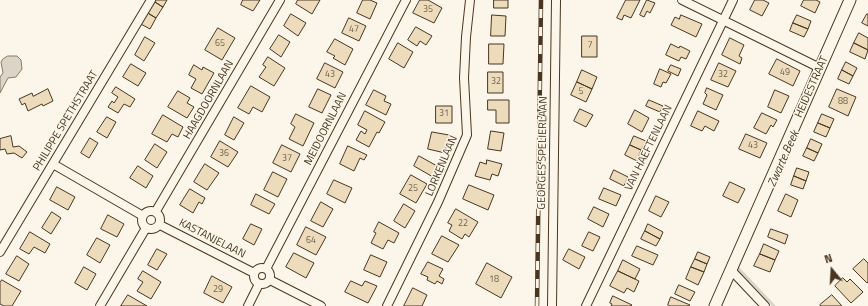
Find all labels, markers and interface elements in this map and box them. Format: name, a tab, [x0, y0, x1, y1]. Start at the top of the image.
house number: 35	[423, 5, 433, 15]
house number: 47	[349, 25, 359, 35]
house number: 65	[215, 39, 225, 49]
house number: 7	[587, 41, 593, 51]
street label: HEIDESTRAAT	[793, 54, 831, 120]
street label: HAAGDOORNLAAN	[181, 58, 237, 142]
street label: PHILIPPE SPETHSTRAAT	[31, 68, 101, 174]
house number: 49	[780, 68, 790, 78]
house number: 43	[325, 70, 335, 80]
house number: 32	[718, 70, 728, 80]
house number: 32	[491, 77, 501, 87]
house number: 5	[578, 87, 584, 97]
street label: MEIDOORNLAAN	[302, 91, 350, 167]
street label: GEORGES SPELIERLAAN	[535, 96, 551, 210]
house number: 88	[838, 97, 848, 107]
street label: VAN HAEFTENLAAN	[623, 103, 675, 193]
house number: 31	[439, 109, 449, 119]
water label: Zwarte Beek	[765, 129, 803, 189]
street label: LORKENLAAN	[423, 134, 461, 198]
house number: 43	[748, 141, 758, 151]
house number: 36	[219, 149, 229, 159]
house number: 37	[282, 154, 292, 164]
house number: 25	[408, 184, 418, 194]
street label: KASTANJELAAN	[176, 217, 248, 261]
house number: 22	[458, 219, 468, 229]
house number: 64	[306, 236, 316, 246]
north arrow	[812, 250, 852, 290]
text: N	[822, 250, 834, 267]
house number: 18	[489, 275, 499, 285]
house number: 29	[213, 285, 223, 295]

